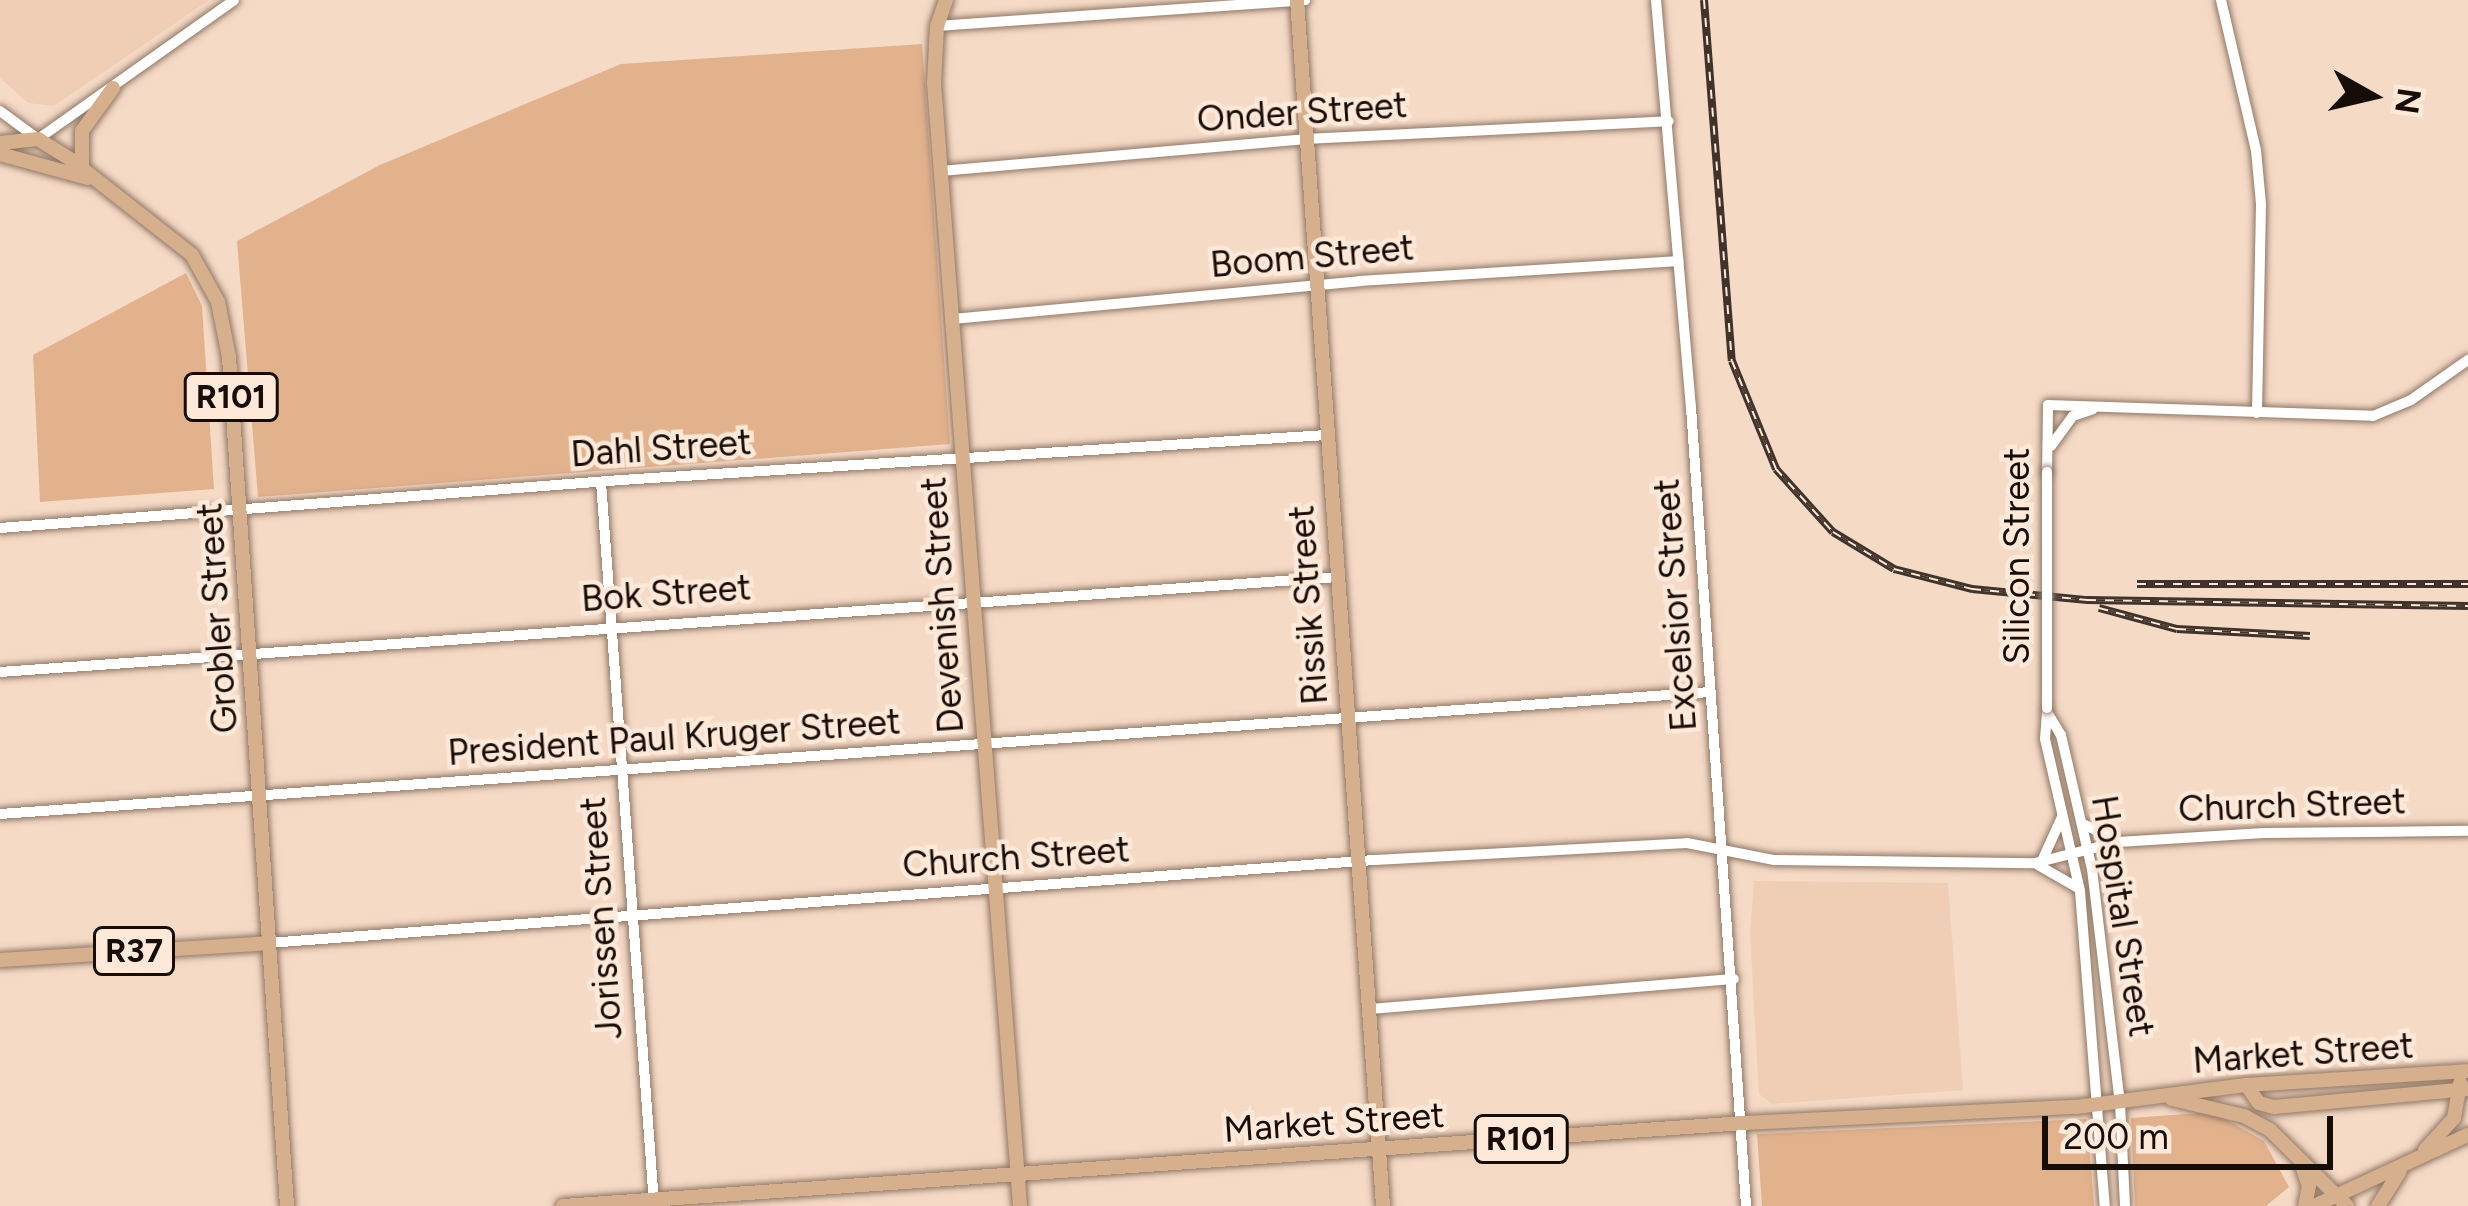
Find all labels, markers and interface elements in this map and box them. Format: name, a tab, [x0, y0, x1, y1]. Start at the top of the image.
north arrow	[2312, 36, 2432, 156]
street label: Onder Street	[1195, 83, 1409, 141]
text: N	[2387, 86, 2429, 116]
street label: Boom Street	[1208, 226, 1416, 286]
road number: R101	[183, 370, 279, 424]
street label: Dahl Street	[569, 420, 753, 476]
street label: Silicon Street	[1995, 448, 2039, 664]
street label: Devenish Street	[911, 475, 973, 735]
street label: Excelsior Street	[1645, 477, 1705, 733]
street label: Grobler Street	[187, 501, 247, 735]
street label: Rissik Street	[1279, 504, 1337, 706]
street label: Bok Street	[580, 566, 752, 620]
street label: President Paul Kruger Street	[446, 700, 902, 774]
street label: Church Street	[2178, 779, 2406, 831]
street label: Hospital Street	[2083, 792, 2163, 1040]
street label: Jorissen Street	[571, 795, 631, 1041]
street label: Church Street	[901, 828, 1131, 886]
road number: R37	[92, 924, 176, 978]
street label: Market Street	[2191, 1024, 2415, 1082]
scale bar	[2048, 1092, 2339, 1166]
street label: Market Street	[1222, 1093, 1446, 1151]
road number: R101	[1473, 1112, 1569, 1166]
text: 200 m	[2063, 1115, 2169, 1158]

